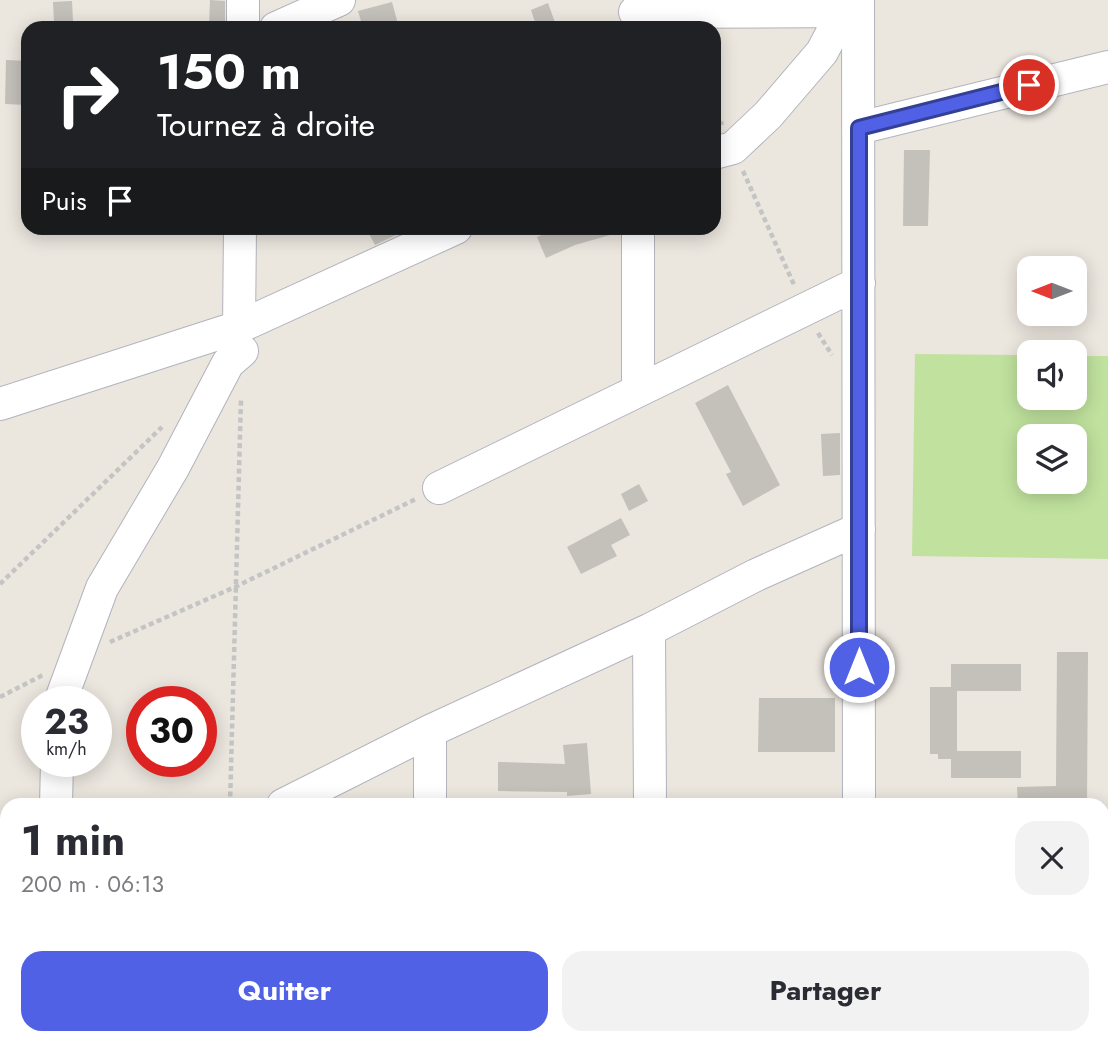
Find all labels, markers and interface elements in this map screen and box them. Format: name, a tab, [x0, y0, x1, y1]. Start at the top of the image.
text: 150 m	[157, 37, 301, 107]
icon: right	[42, 49, 133, 140]
pin	[999, 55, 1059, 115]
icon: arrive	[1010, 66, 1048, 104]
text: Tournez à droite	[157, 102, 375, 148]
text: Puis	[42, 182, 87, 220]
icon: arrive	[101, 182, 139, 220]
north arrow	[1017, 256, 1087, 326]
map controls	[1017, 256, 1087, 494]
button: sound	[1017, 340, 1087, 410]
button: layers	[1017, 424, 1087, 494]
position arrow	[822, 630, 896, 704]
speed limit sign: 30	[126, 686, 217, 777]
text: 23	[44, 697, 89, 747]
text: km/h	[46, 736, 87, 762]
text: 1 min	[21, 810, 125, 871]
button: close	[1015, 821, 1089, 895]
text: 200 m · 06:13	[21, 867, 164, 901]
button: Quitter	[21, 951, 548, 1031]
button: Partager	[562, 951, 1089, 1031]

